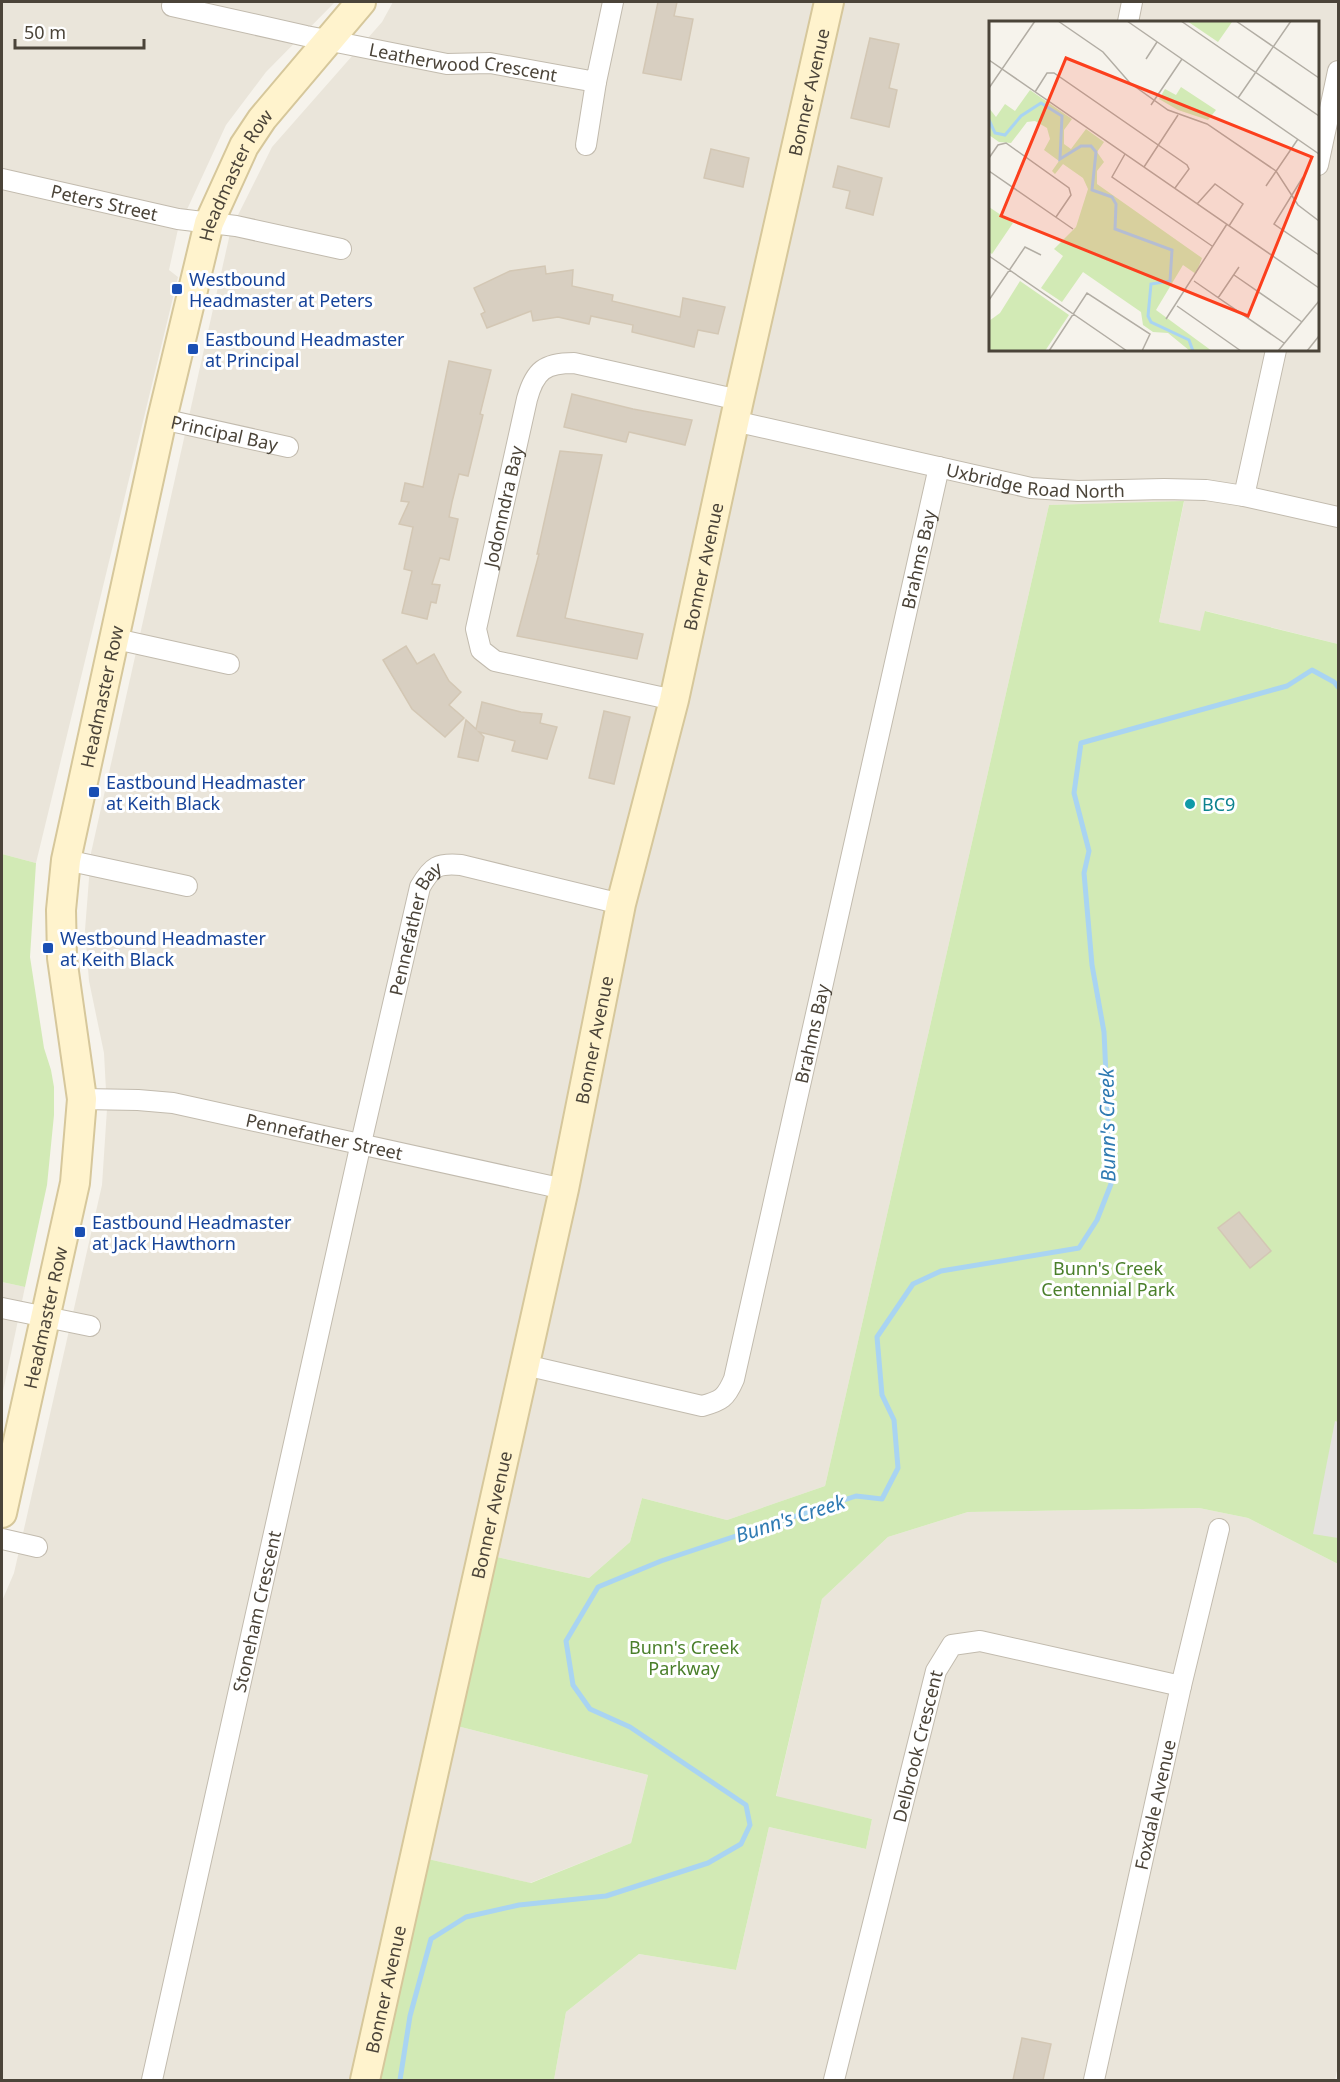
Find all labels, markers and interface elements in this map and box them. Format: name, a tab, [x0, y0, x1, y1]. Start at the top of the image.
scale bar	[15, 12, 144, 50]
text: 50 m	[24, 20, 66, 44]
inset map	[989, 21, 1319, 351]
street label: Bonner Avenue	[783, 26, 835, 158]
street label: Leatherwood Crescent	[367, 37, 560, 87]
street label: Headmaster Row	[193, 104, 277, 244]
street label: Peters Street	[49, 179, 161, 226]
place label: Westbound Headmaster at Peters	[189, 267, 373, 312]
marker: Westbound Headmaster at Peters	[170, 282, 184, 296]
place label: Eastbound Headmaster at Principal	[205, 327, 405, 372]
marker: Eastbound Headmaster at Principal	[186, 342, 200, 356]
street label: Principal Bay	[169, 409, 281, 457]
street label: Jodonndra Bay	[478, 443, 528, 572]
street label: Uxbridge Road North	[944, 457, 1125, 503]
street label: Bonner Avenue	[677, 500, 728, 633]
street label: Brahms Bay	[895, 507, 941, 611]
street label: Headmaster Row	[74, 623, 129, 770]
place label: Eastbound Headmaster at Keith Black	[106, 770, 306, 815]
marker: Eastbound Headmaster at Keith Black	[87, 785, 101, 799]
place label: BC9	[1202, 792, 1235, 816]
marker: BC9	[1183, 797, 1197, 811]
street label: Pennefather Bay	[383, 855, 446, 998]
place label: Westbound Headmaster at Keith Black	[60, 926, 266, 971]
marker: Westbound Headmaster at Keith Black	[41, 941, 55, 955]
street label: Bonner Avenue	[569, 974, 618, 1106]
street label: Brahms Bay	[789, 981, 835, 1086]
water label: Bunn's Creek	[1092, 1067, 1121, 1182]
street label: Pennefather Street	[244, 1107, 405, 1165]
place label: Eastbound Headmaster at Jack Hawthorn	[92, 1210, 292, 1255]
marker: Eastbound Headmaster at Jack Hawthorn	[73, 1225, 87, 1239]
street label: Headmaster Row	[18, 1244, 73, 1391]
park label: Bunn's Creek Centennial Park	[1041, 1256, 1175, 1301]
street label: Bonner Avenue	[465, 1449, 517, 1581]
water label: Bunn's Creek	[732, 1487, 849, 1548]
street label: Stoneham Crescent	[227, 1528, 286, 1695]
park label: Bunn's Creek Parkway	[629, 1635, 739, 1680]
street label: Delbrook Crescent	[887, 1667, 948, 1825]
street label: Foxdale Avenue	[1129, 1737, 1181, 1872]
street label: Bonner Avenue	[359, 1923, 411, 2055]

